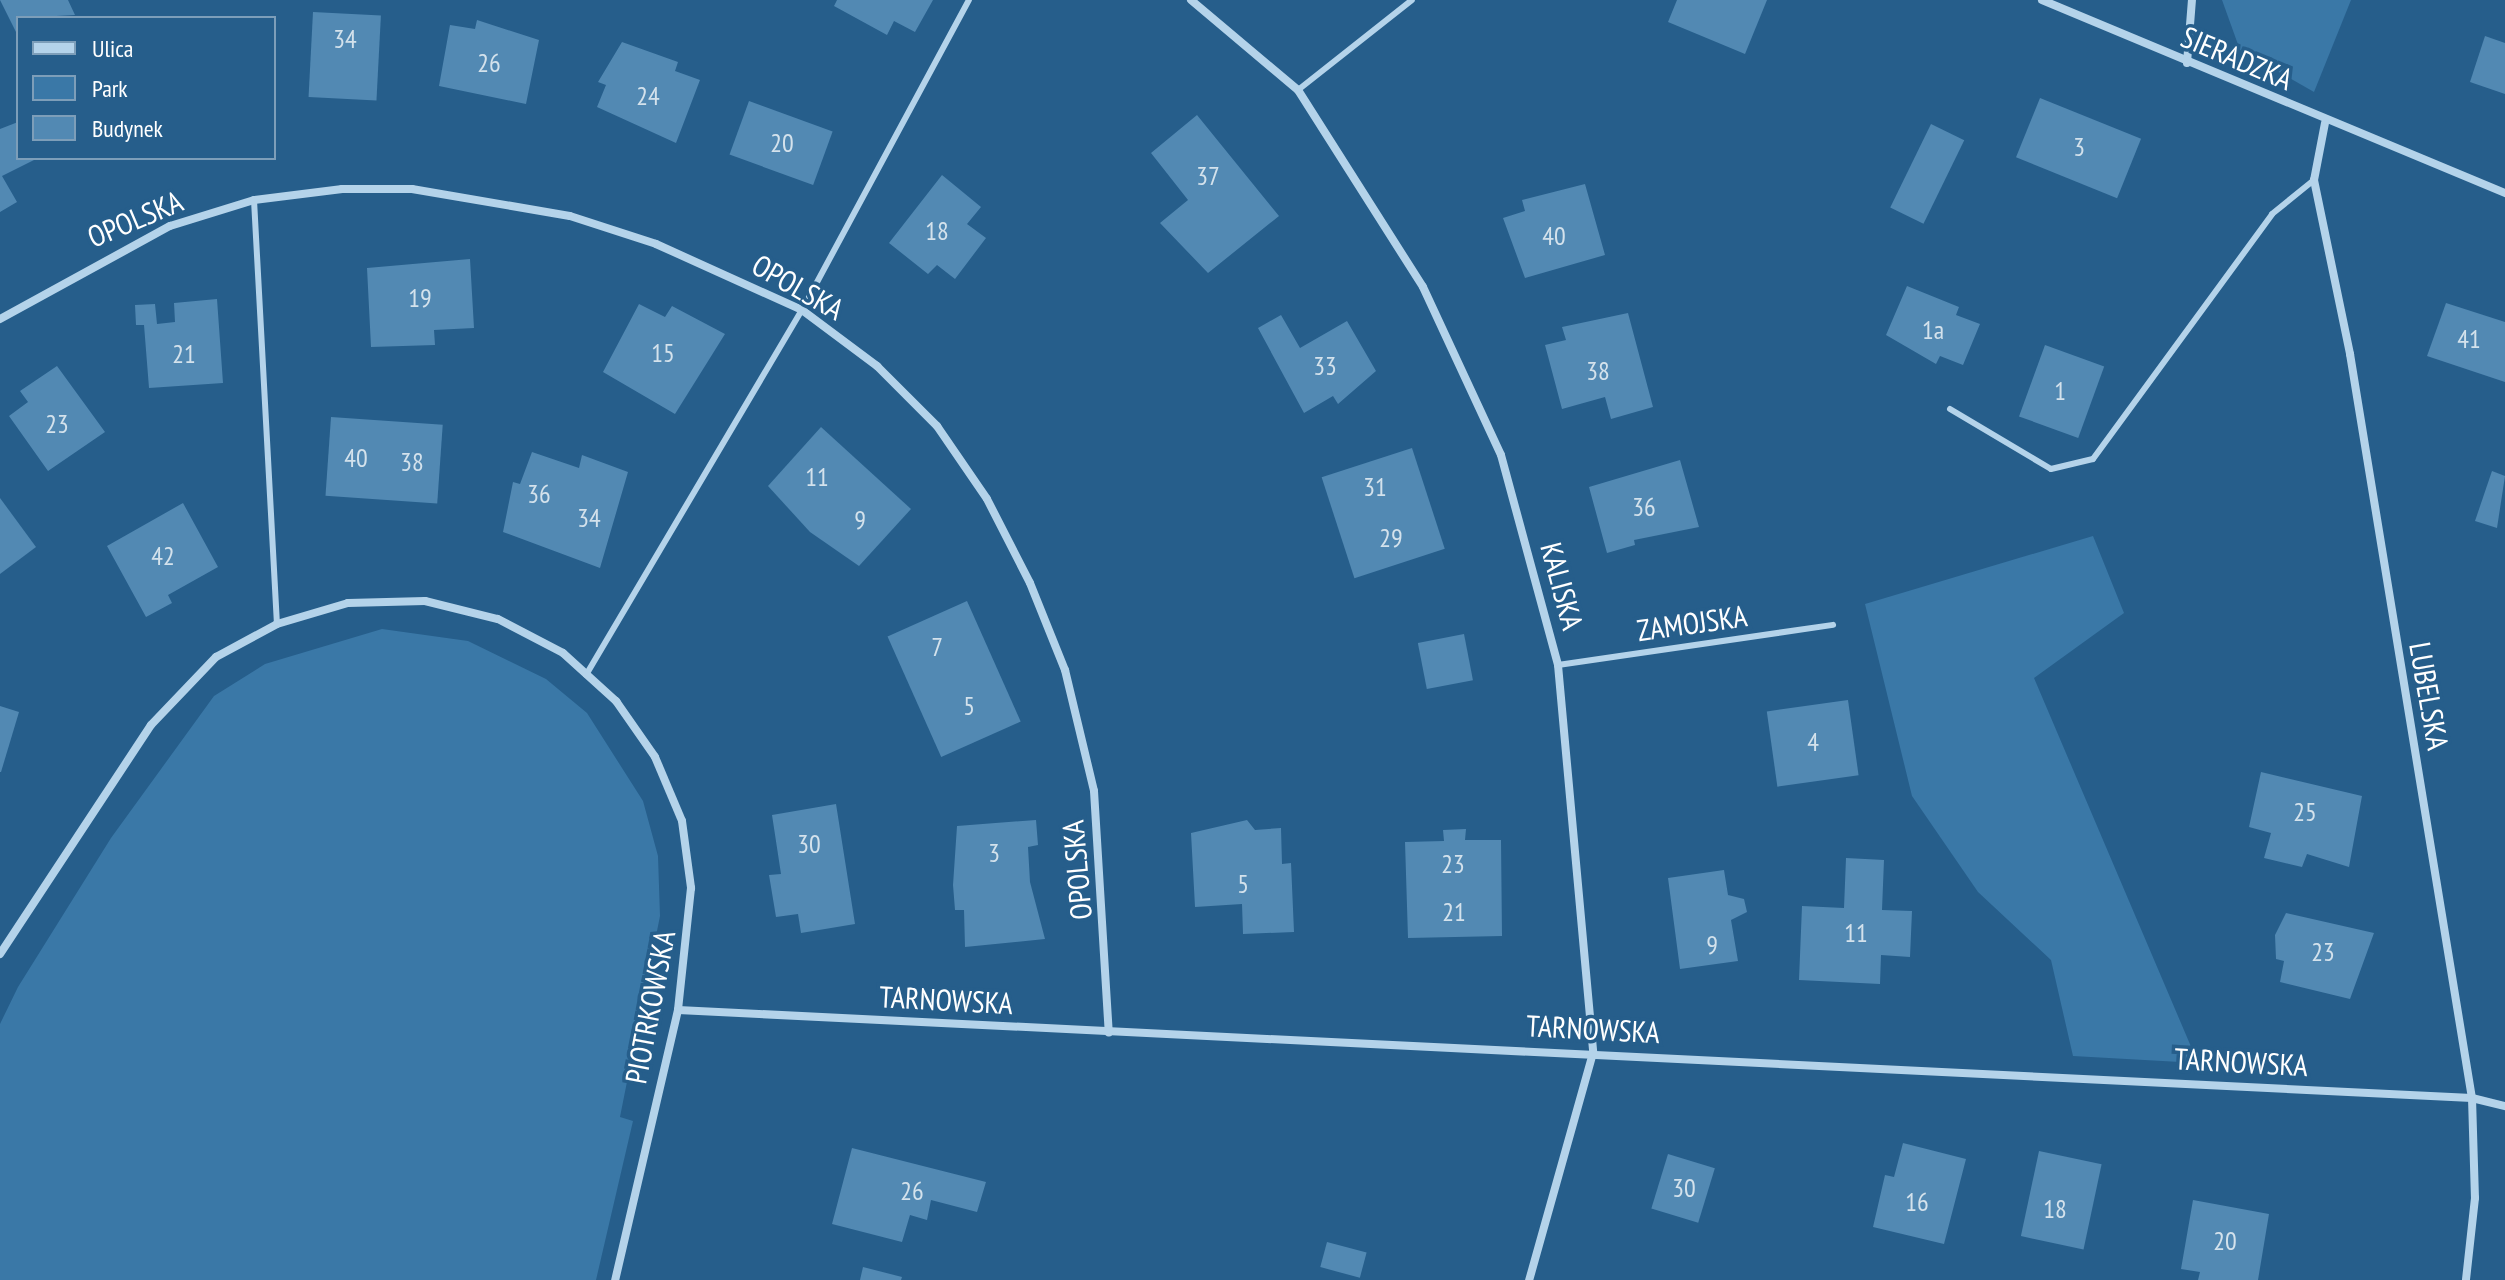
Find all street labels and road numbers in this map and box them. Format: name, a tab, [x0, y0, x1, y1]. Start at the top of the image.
street label: SIERADZKA	[2176, 19, 2298, 97]
street label: OPOLSKA	[82, 183, 188, 255]
street label: OPOLSKA	[746, 247, 850, 327]
street label: KALISKA	[1533, 538, 1591, 634]
street label: ZAMOJSKA	[1635, 597, 1749, 649]
street label: LUBELSKA	[2402, 639, 2456, 753]
street label: OPOLSKA	[1055, 819, 1099, 921]
street label: PIOTRKOWSKA	[618, 927, 682, 1087]
street label: TARNOWSKA	[878, 979, 1014, 1021]
street label: TARNOWSKA	[1525, 1008, 1661, 1050]
street label: TARNOWSKA	[2173, 1041, 2309, 1083]

